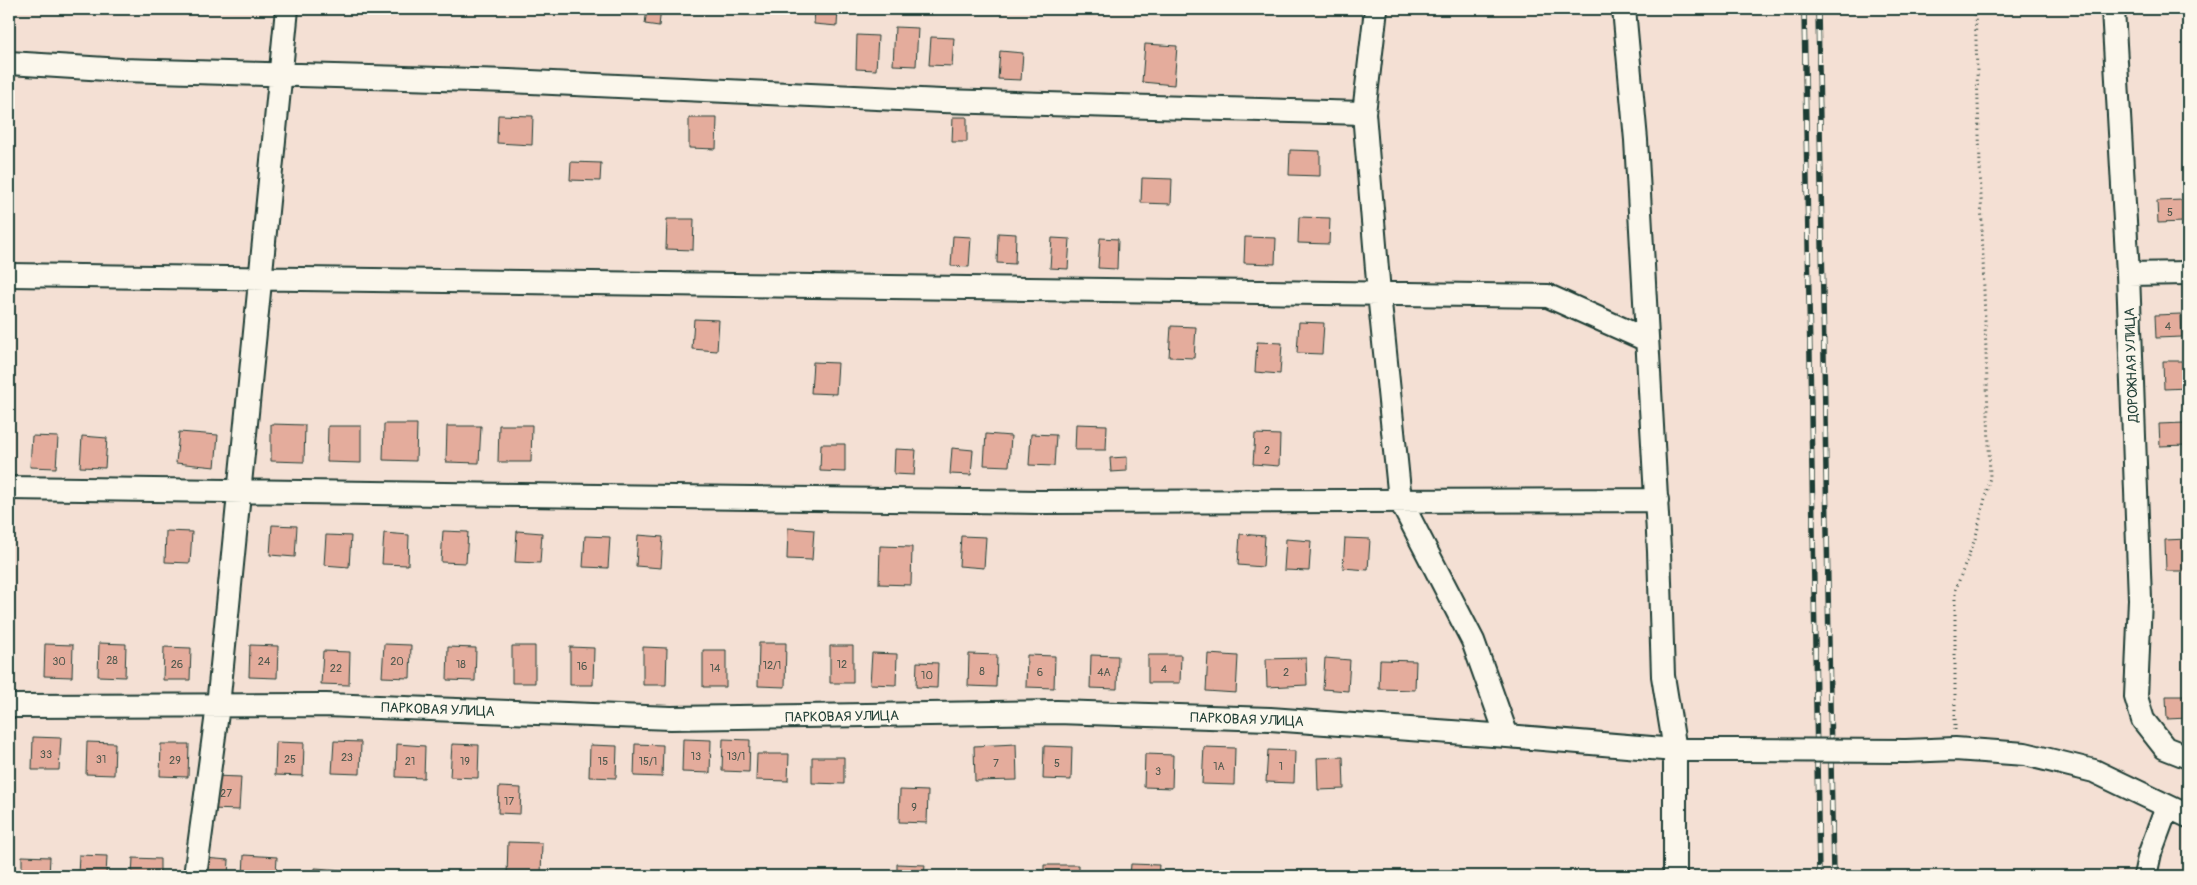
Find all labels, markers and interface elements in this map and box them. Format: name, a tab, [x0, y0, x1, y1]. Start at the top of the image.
house number: 5	[2167, 206, 2173, 219]
street label: ДОРОЖНАЯ УЛИЦА	[2121, 307, 2142, 424]
house number: 4	[2165, 320, 2172, 333]
house number: 2	[1264, 444, 1270, 457]
house number: 28	[106, 654, 118, 667]
house number: 30	[52, 655, 66, 668]
house number: 24	[258, 655, 271, 668]
house number: 20	[390, 655, 404, 668]
house number: 26	[171, 658, 183, 671]
house number: 18	[456, 658, 466, 671]
house number: 12	[837, 658, 847, 671]
house number: 12/1	[763, 659, 781, 672]
house number: 16	[577, 660, 587, 673]
house number: 22	[330, 662, 342, 675]
house number: 14	[710, 662, 721, 675]
house number: 4	[1161, 663, 1168, 676]
house number: 8	[979, 665, 985, 678]
house number: 6	[1037, 666, 1043, 679]
house number: 4А	[1097, 666, 1111, 679]
house number: 2	[1283, 666, 1289, 679]
house number: 10	[921, 669, 933, 682]
street label: ПАРКОВАЯ УЛИЦА	[381, 699, 495, 720]
street label: ПАРКОВАЯ УЛИЦА	[785, 707, 899, 726]
street label: ПАРКОВАЯ УЛИЦА	[1190, 709, 1304, 730]
house number: 33	[40, 748, 52, 761]
house number: 13	[691, 750, 701, 763]
house number: 13/1	[727, 750, 745, 763]
house number: 23	[341, 751, 353, 764]
house number: 31	[96, 753, 106, 766]
house number: 25	[284, 753, 296, 766]
house number: 29	[169, 754, 181, 767]
house number: 21	[405, 755, 415, 768]
house number: 19	[460, 755, 470, 768]
house number: 15	[598, 755, 608, 768]
house number: 15/1	[639, 755, 657, 768]
house number: 7	[993, 757, 999, 770]
house number: 5	[1054, 757, 1060, 770]
house number: 1А	[1213, 760, 1225, 773]
house number: 1	[1279, 760, 1283, 773]
house number: 3	[1155, 765, 1161, 778]
house number: 27	[220, 787, 232, 800]
house number: 17	[504, 795, 514, 808]
house number: 9	[911, 801, 917, 814]

